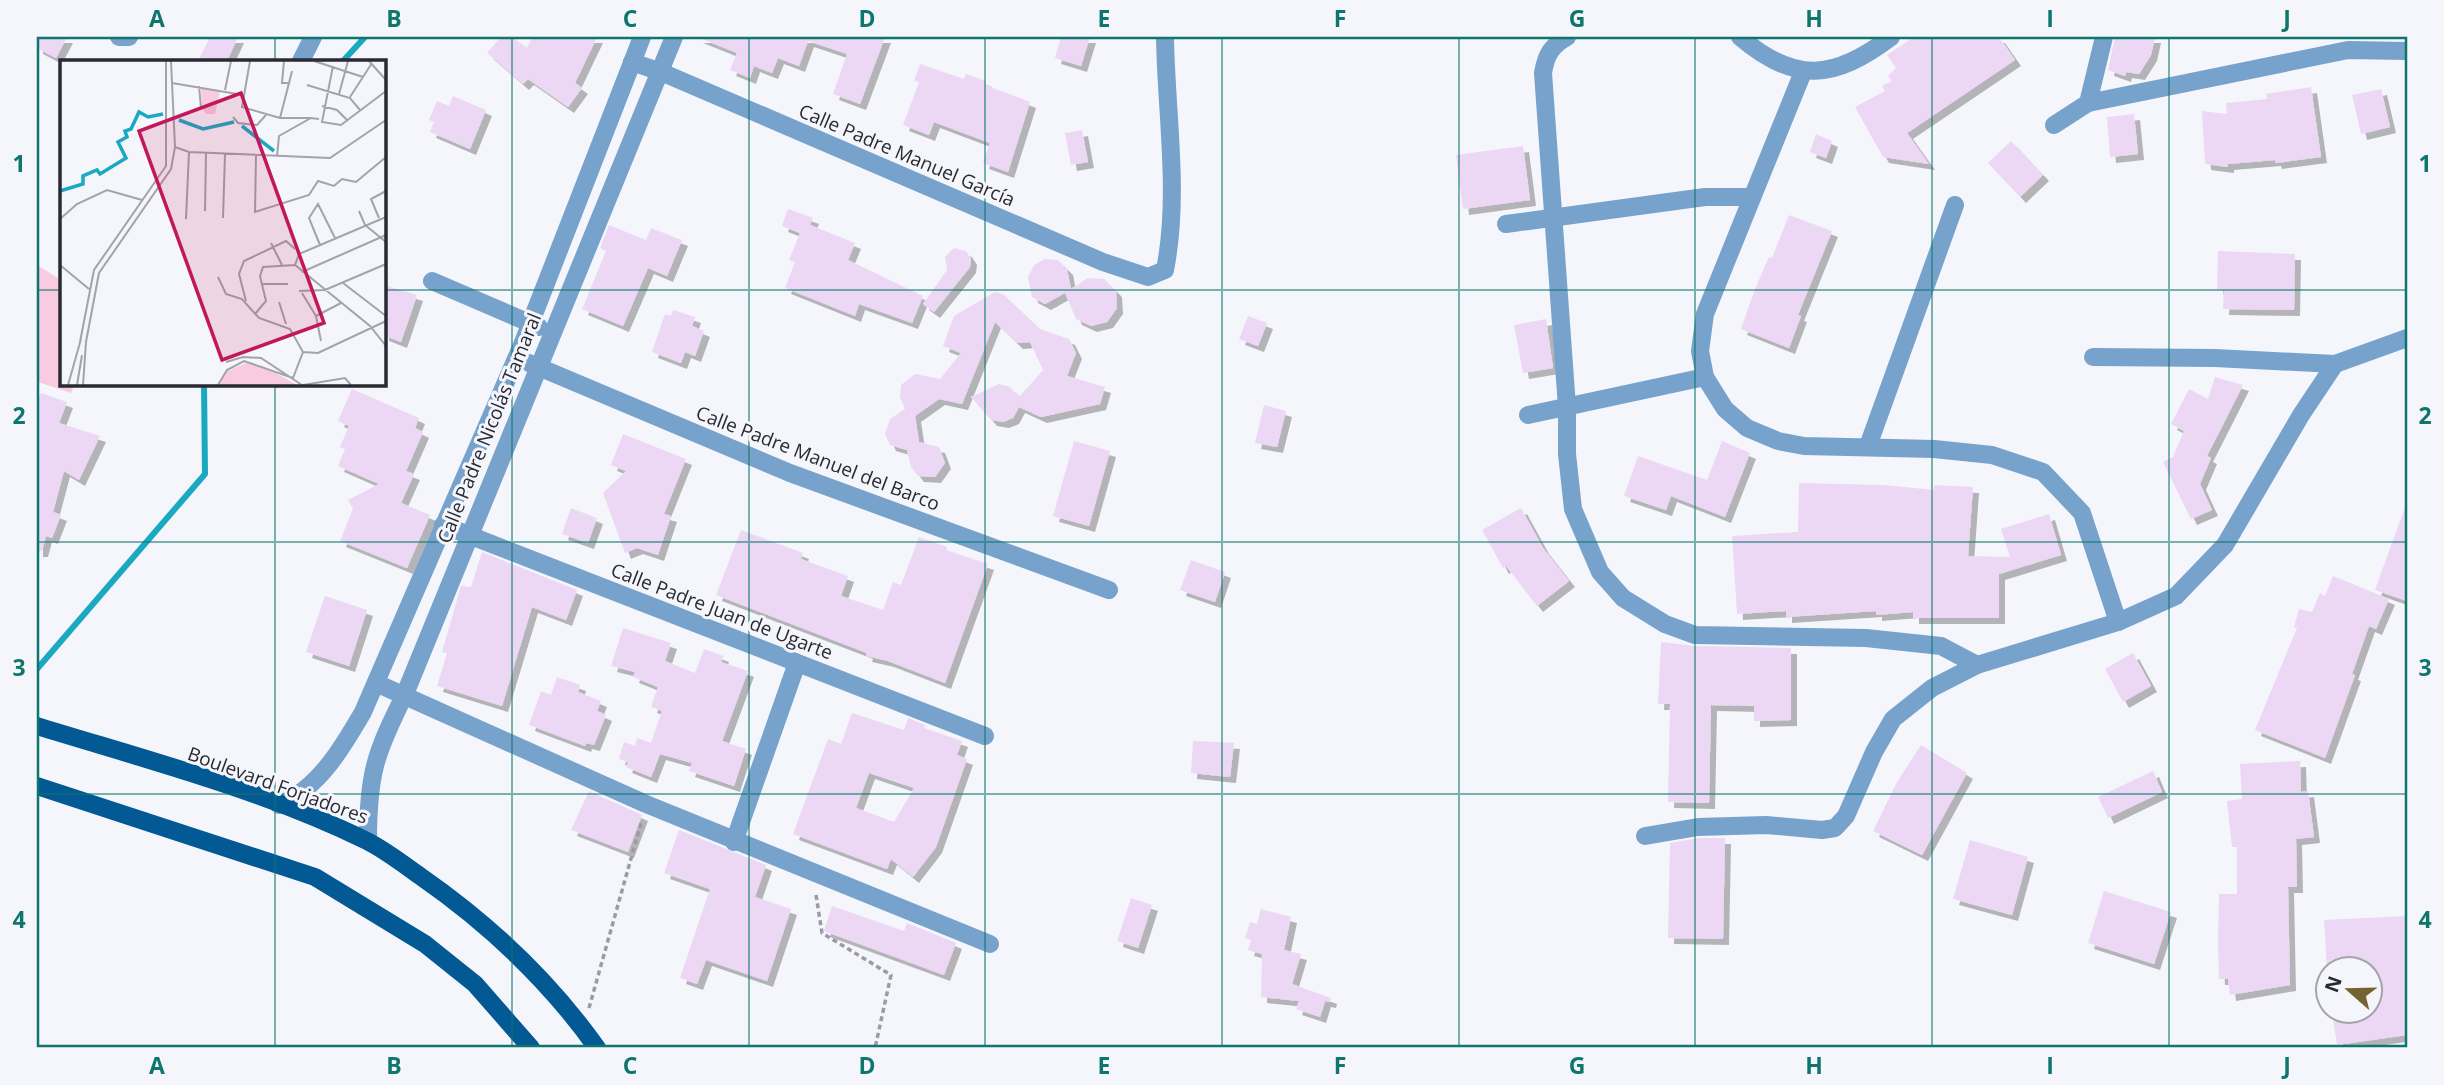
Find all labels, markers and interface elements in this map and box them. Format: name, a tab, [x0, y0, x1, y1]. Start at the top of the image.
text: A	[149, 2, 165, 34]
text: B	[386, 2, 402, 34]
text: C	[623, 2, 637, 34]
text: D	[858, 2, 876, 34]
text: E	[1098, 2, 1110, 34]
text: F	[1334, 2, 1346, 34]
text: G	[1569, 2, 1585, 34]
text: H	[1805, 2, 1823, 34]
text: I	[2046, 2, 2054, 34]
text: J	[2281, 2, 2291, 34]
inset map	[60, 60, 385, 385]
street label: Calle Padre Manuel García	[795, 98, 1019, 212]
text: 1	[12, 147, 26, 179]
text: 1	[2418, 147, 2432, 179]
street label: Calle Padre Nicolás Tamaral	[431, 309, 547, 547]
text: 2	[12, 399, 26, 431]
street label: Calle Padre Manuel del Barco	[692, 399, 944, 517]
text: 2	[2418, 399, 2432, 431]
street label: Calle Padre Juan de Ugarte	[607, 557, 837, 665]
text: 3	[12, 651, 26, 683]
text: 3	[2418, 651, 2432, 683]
street label: Boulevard Forjadores	[184, 740, 372, 830]
text: 4	[12, 903, 26, 935]
text: 4	[2418, 903, 2432, 935]
north arrow	[2314, 956, 2384, 1026]
text: N	[2318, 972, 2348, 996]
text: A	[149, 1049, 165, 1081]
text: B	[386, 1049, 402, 1081]
text: C	[623, 1049, 637, 1081]
text: D	[858, 1049, 876, 1081]
text: E	[1098, 1049, 1110, 1081]
text: F	[1334, 1049, 1346, 1081]
text: G	[1569, 1049, 1585, 1081]
text: H	[1805, 1049, 1823, 1081]
text: I	[2046, 1049, 2054, 1081]
text: J	[2281, 1049, 2291, 1081]

